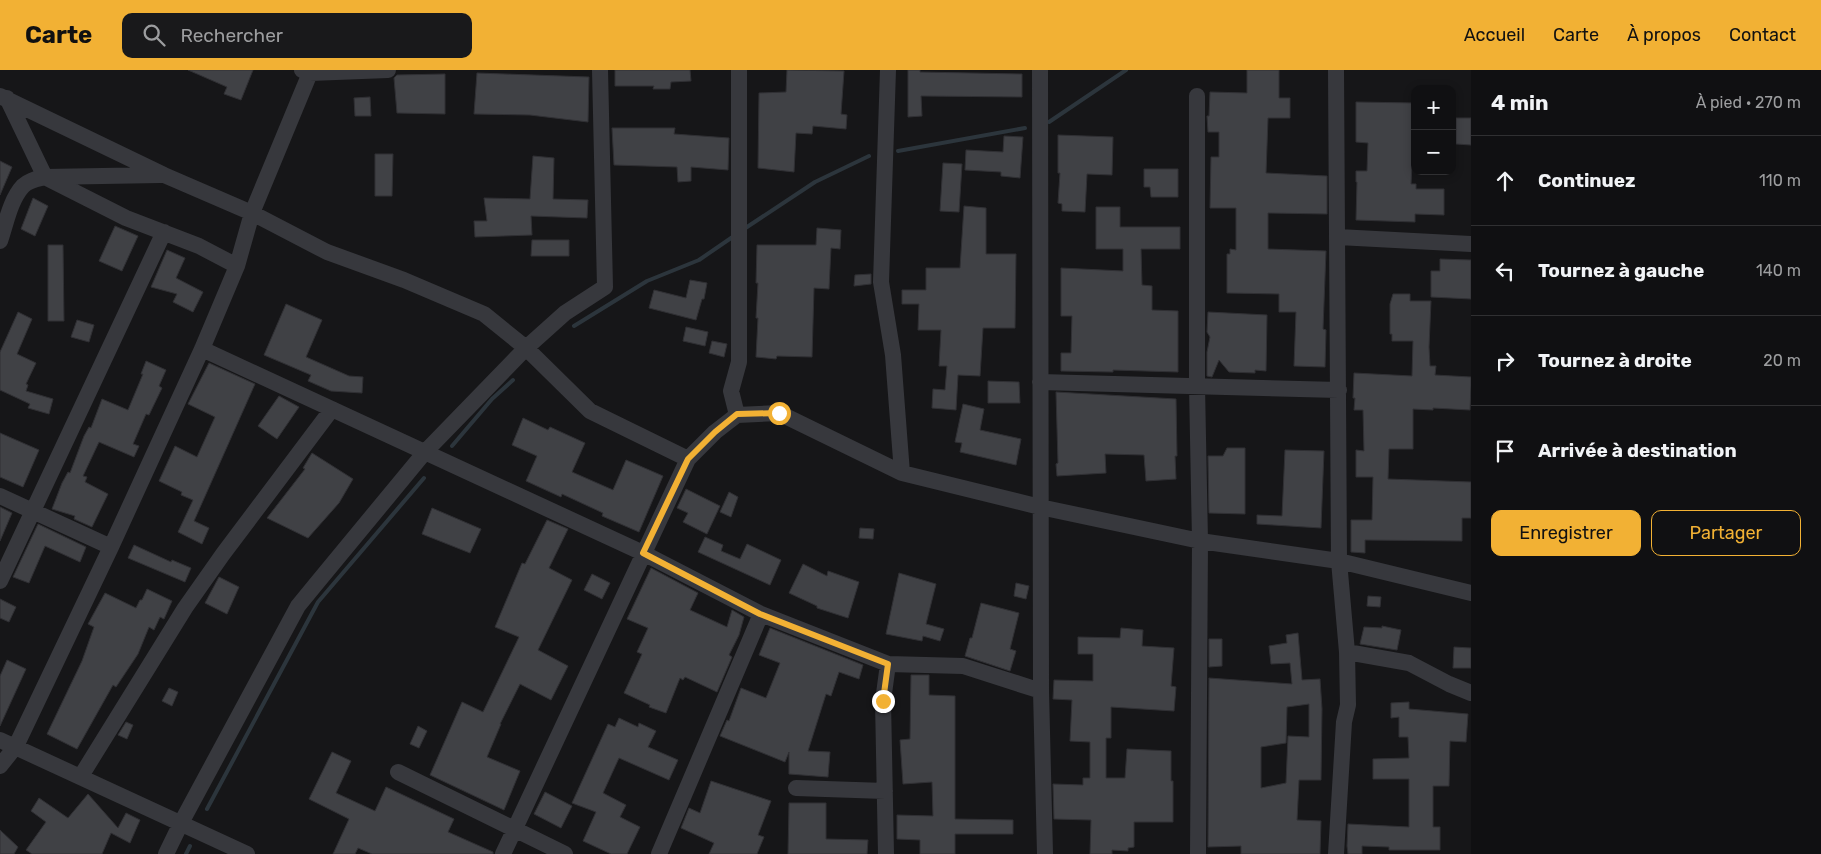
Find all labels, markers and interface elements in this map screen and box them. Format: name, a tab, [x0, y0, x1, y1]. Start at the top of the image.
search box	[122, 13, 472, 58]
text: Carte	[25, 21, 92, 49]
icon: search	[140, 21, 168, 49]
text: Rechercher	[180, 24, 283, 47]
text: Accueil	[1464, 24, 1525, 46]
text: Carte	[1553, 24, 1599, 46]
text: À propos	[1627, 24, 1701, 46]
text: Contact	[1729, 24, 1796, 46]
map controls	[1411, 85, 1456, 175]
button: +	[1411, 85, 1456, 130]
text: 4 min	[1491, 90, 1549, 115]
text: À pied · 270 m	[1696, 93, 1801, 112]
button: −	[1411, 130, 1456, 175]
icon: ahead	[1491, 167, 1519, 195]
text: Continuez	[1538, 169, 1636, 192]
text: 110 m	[1759, 171, 1801, 190]
icon: left	[1491, 257, 1519, 285]
text: Tournez à gauche	[1538, 259, 1704, 282]
text: 140 m	[1756, 261, 1801, 280]
icon: right	[1491, 347, 1519, 375]
text: Tournez à droite	[1538, 349, 1692, 372]
text: 20 m	[1763, 351, 1801, 370]
route start	[768, 402, 791, 425]
icon: arrive	[1491, 437, 1519, 465]
text: Arrivée à destination	[1538, 439, 1737, 462]
button: Enregistrer	[1491, 510, 1641, 556]
button: Partager	[1651, 510, 1801, 556]
route end	[872, 690, 895, 713]

